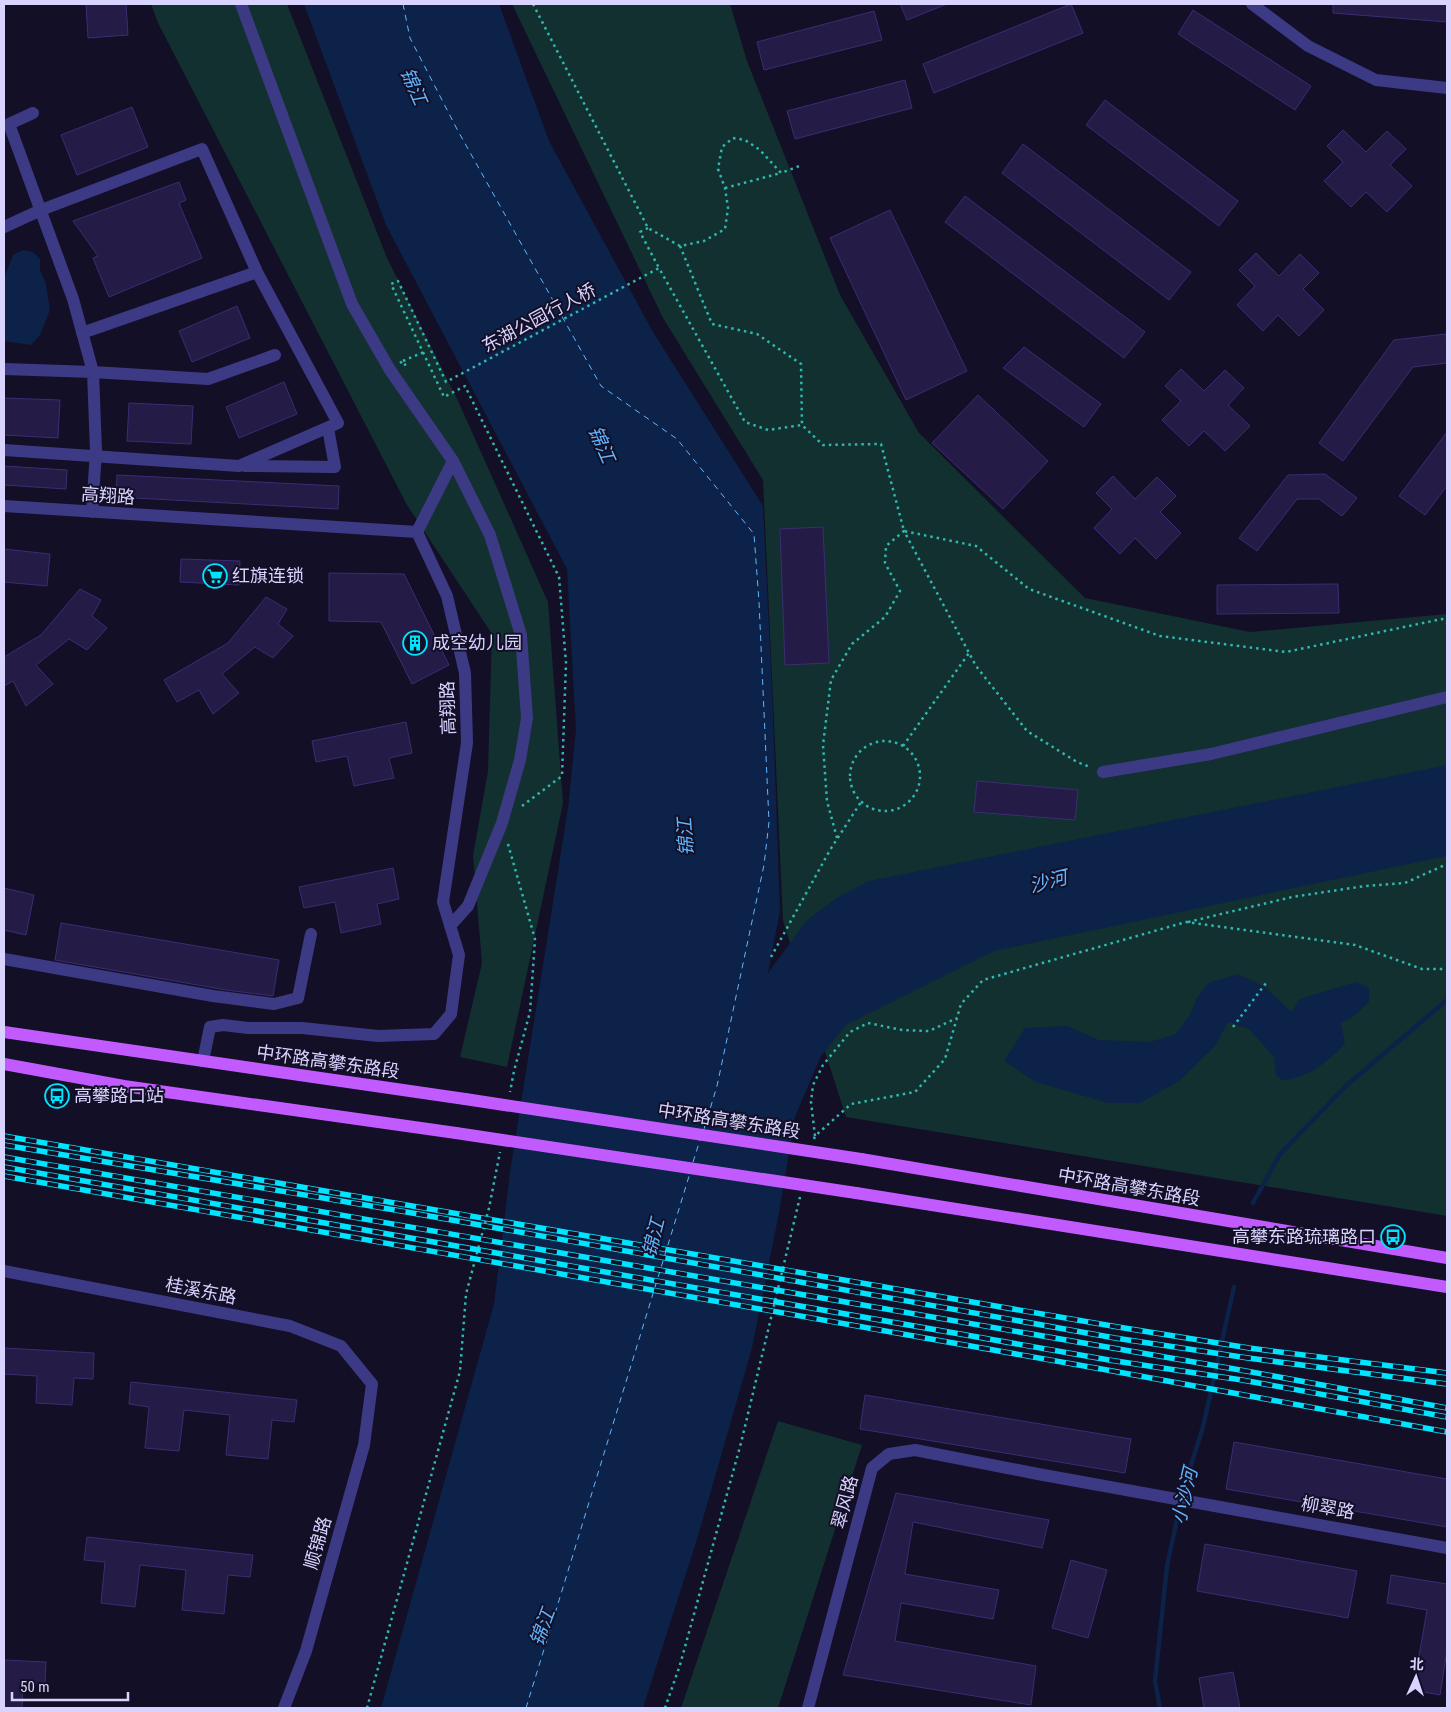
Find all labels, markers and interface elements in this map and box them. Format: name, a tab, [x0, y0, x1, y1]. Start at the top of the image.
water label: 锦江	[395, 64, 433, 110]
street label: 东湖公园行人桥	[478, 279, 599, 356]
water label: 锦江	[583, 422, 621, 468]
street label: 高翔路	[80, 483, 136, 508]
supermarket icon: 红旗连锁	[202, 563, 228, 589]
place label: 红旗连锁	[232, 565, 304, 586]
building icon: 成空幼儿园	[402, 630, 428, 656]
place label: 成空幼儿园	[432, 632, 522, 653]
street label: 高翔路	[436, 681, 459, 735]
water label: 锦江	[673, 815, 698, 857]
water label: 沙河	[1027, 865, 1073, 897]
street label: 中环路高攀东路段	[255, 1041, 401, 1082]
bus stop icon: 高攀路口站	[44, 1083, 70, 1109]
place label: 高攀路口站	[74, 1085, 164, 1106]
street label: 中环路高攀东路段	[656, 1099, 802, 1142]
street label: 中环路高攀东路段	[1056, 1164, 1202, 1209]
water label: 锦江	[638, 1214, 670, 1258]
bus stop icon: 高攀东路琉璃路口	[1380, 1224, 1406, 1250]
place label: 高攀东路琉璃路口	[1232, 1226, 1376, 1247]
street label: 桂溪东路	[164, 1273, 238, 1308]
water label: 小沙河	[1167, 1462, 1203, 1526]
street label: 翠风路	[827, 1473, 862, 1531]
street label: 柳翠路	[1300, 1492, 1356, 1523]
street label: 顺锦路	[300, 1514, 335, 1572]
water label: 锦江	[525, 1604, 560, 1649]
north arrow	[1391, 1652, 1441, 1702]
text: 北	[1409, 1656, 1424, 1672]
scale bar	[12, 1670, 129, 1702]
text: 50 m	[20, 1678, 50, 1696]

